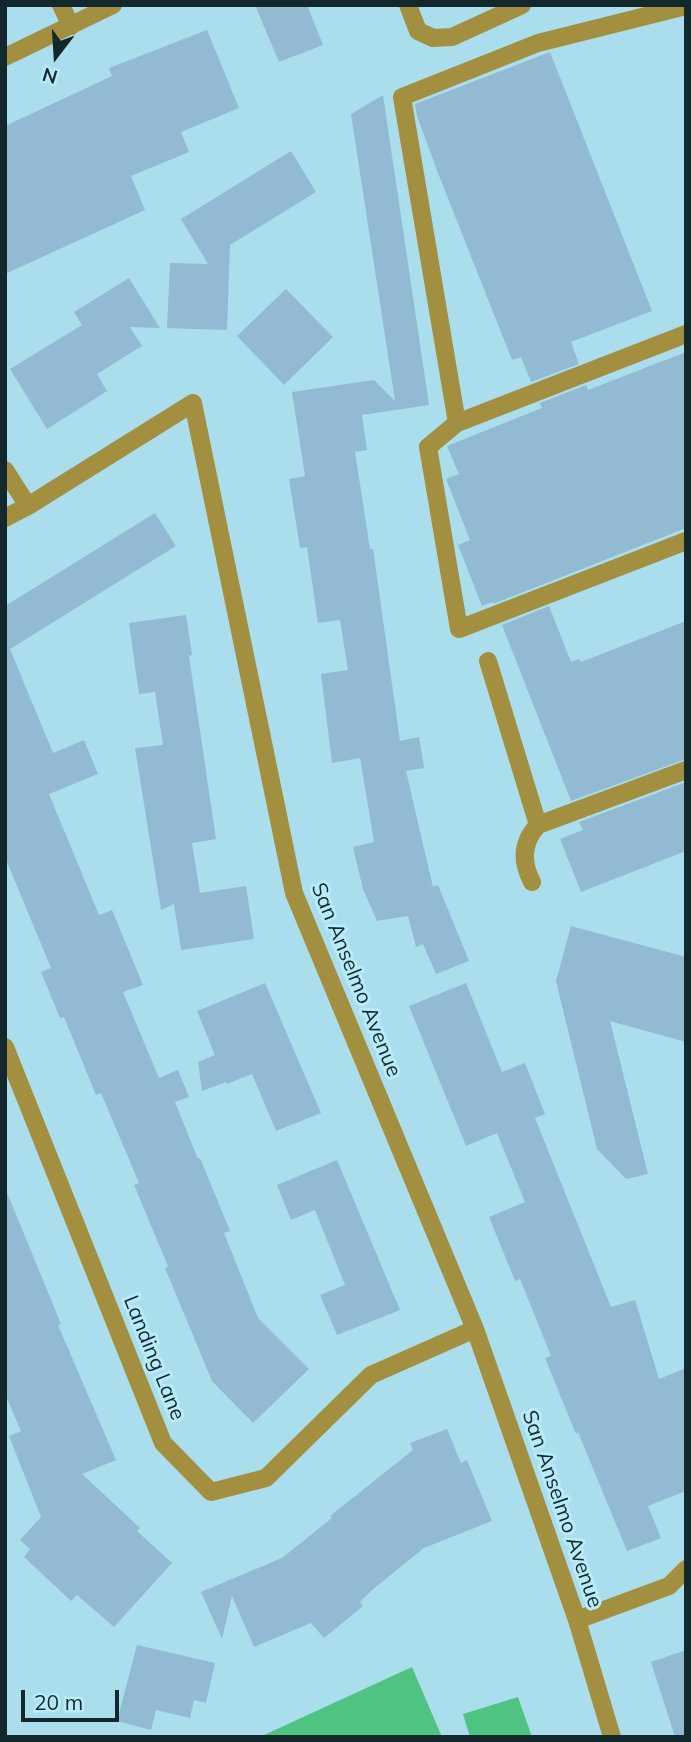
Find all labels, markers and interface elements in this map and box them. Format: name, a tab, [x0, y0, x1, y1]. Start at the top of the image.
north arrow	[21, 21, 91, 91]
text: N	[39, 63, 60, 90]
street label: San Anselmo Avenue	[306, 879, 406, 1081]
street label: Landing Lane	[118, 1292, 190, 1424]
street label: San Anselmo Avenue	[516, 1407, 608, 1611]
scale bar	[24, 1676, 122, 1720]
text: 20 m	[34, 1689, 83, 1715]

